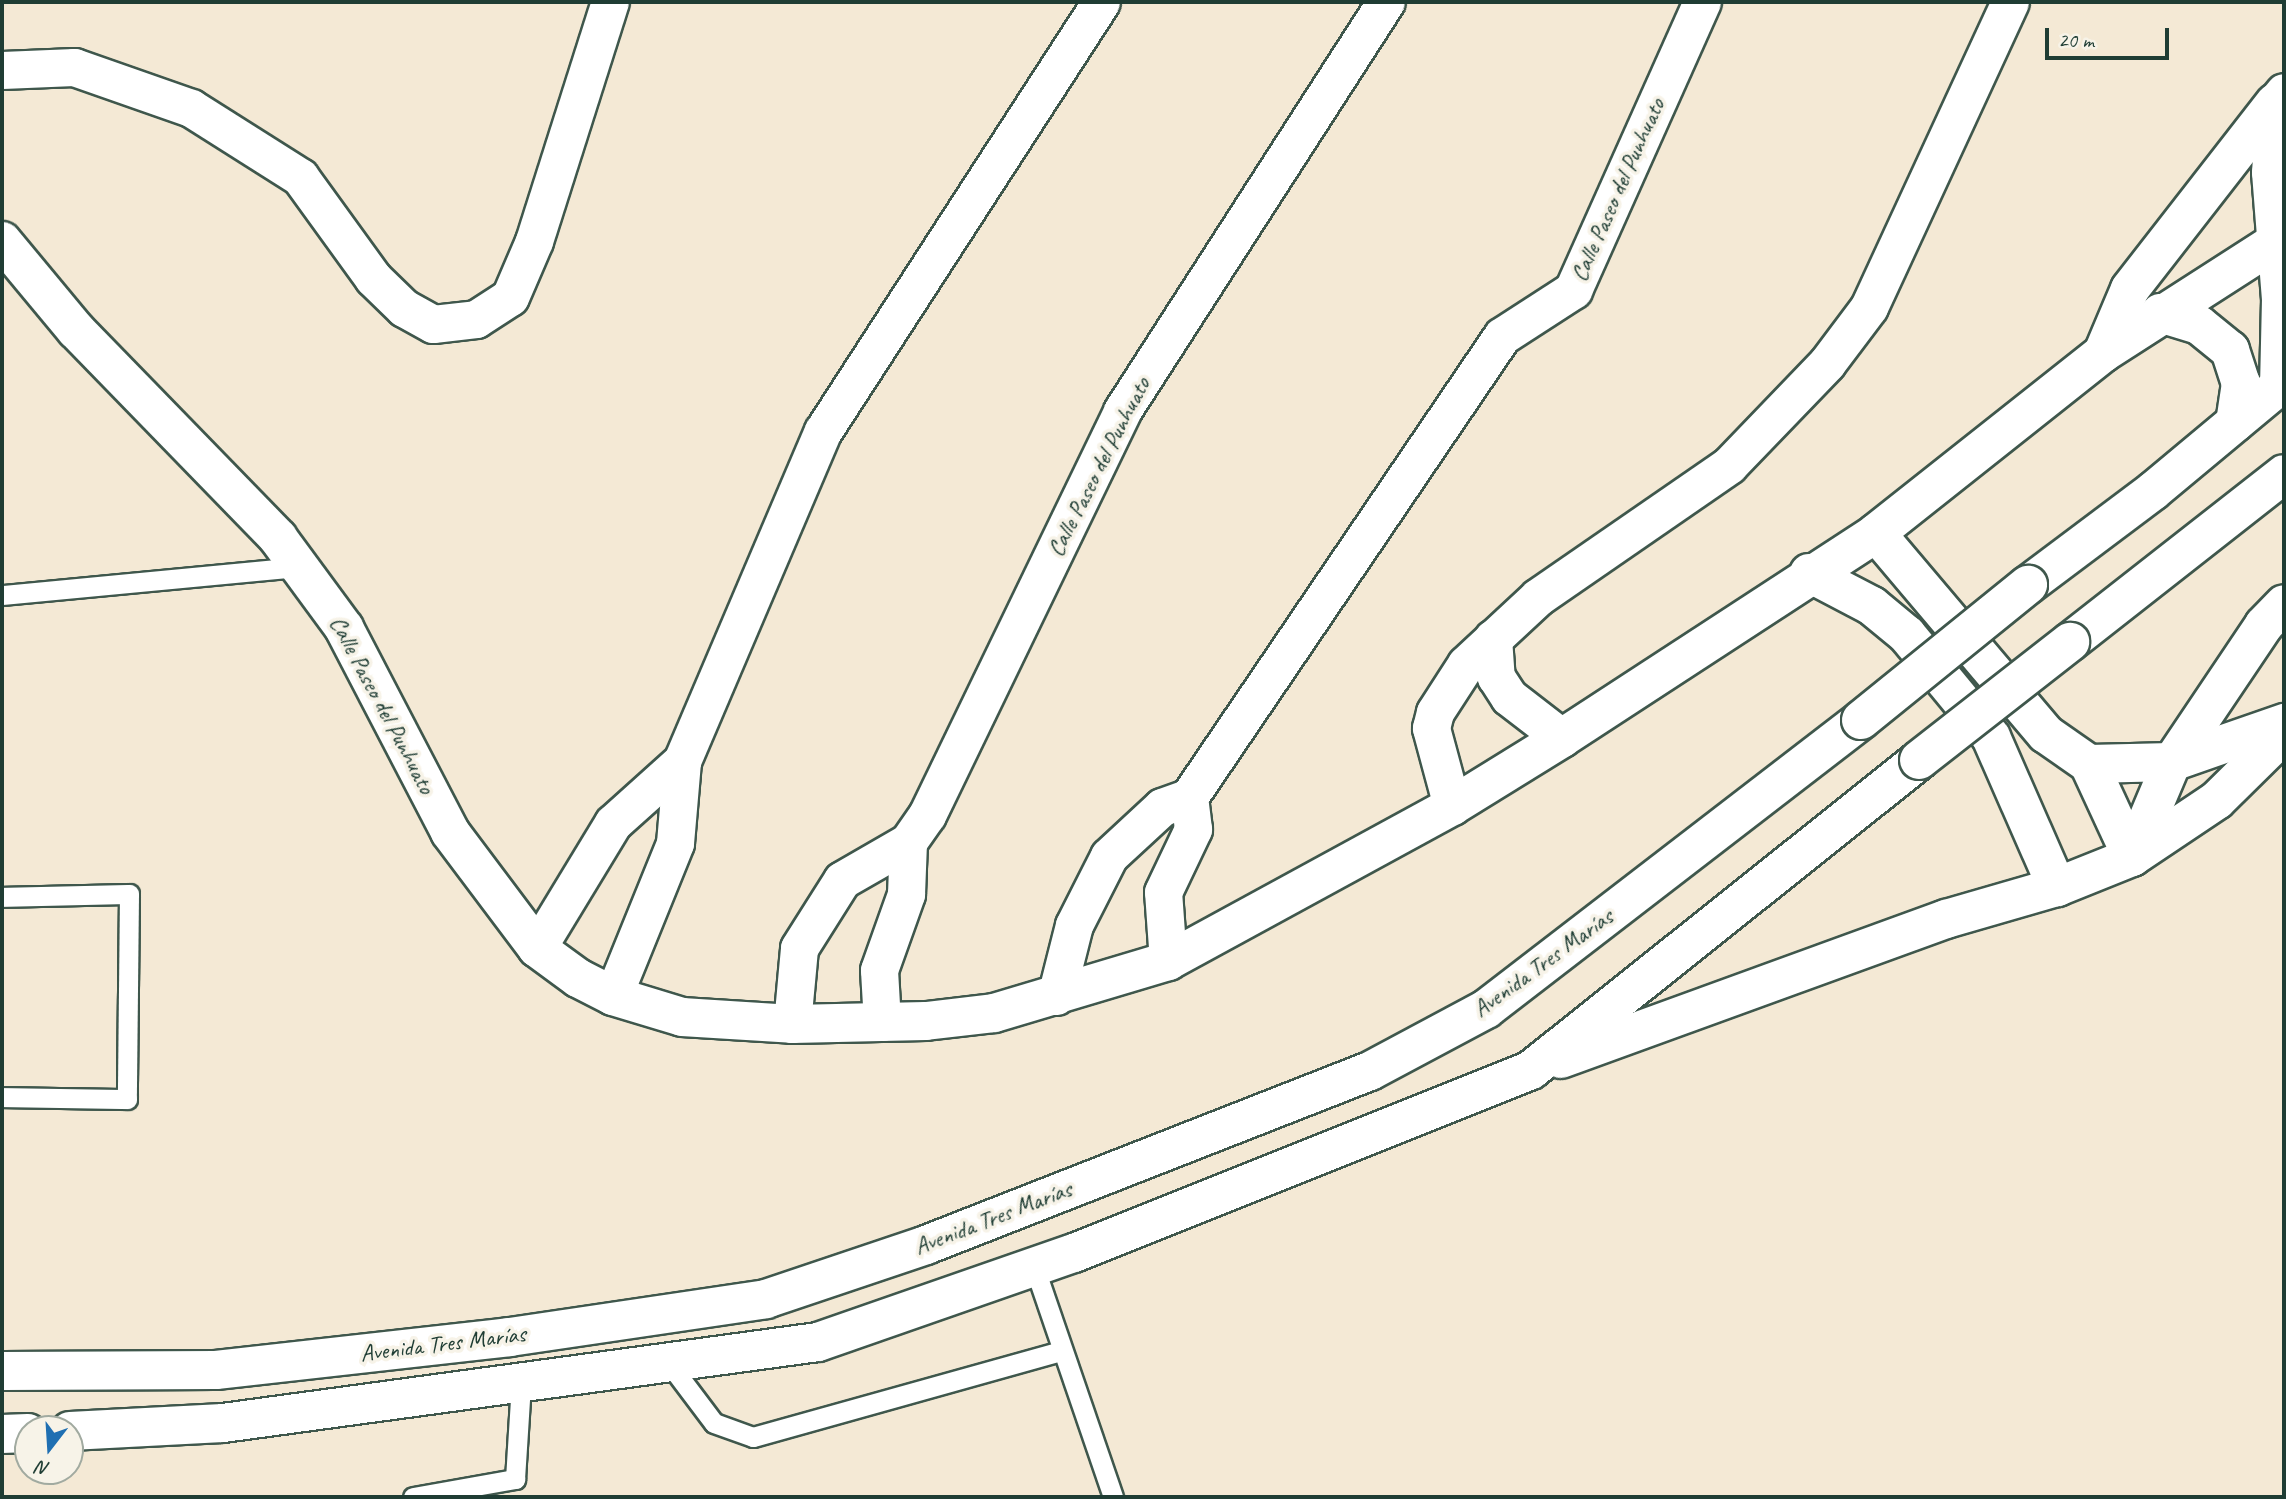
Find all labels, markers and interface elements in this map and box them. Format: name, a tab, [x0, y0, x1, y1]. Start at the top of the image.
scale bar	[2048, 14, 2172, 58]
text: 20 m	[2058, 27, 2094, 53]
street label: Calle Paseo del Punhuato	[1565, 94, 1671, 286]
street label: Calle Paseo del Punhuato	[1041, 372, 1157, 562]
street label: Calle Paseo del Punhuato	[323, 611, 441, 799]
street label: Avenida Tres Marías	[1467, 902, 1619, 1024]
street label: Avenida Tres Marías	[910, 1175, 1076, 1261]
street label: Avenida Tres Marías	[358, 1320, 528, 1368]
north arrow	[14, 1415, 84, 1485]
text: N	[34, 1455, 53, 1481]

